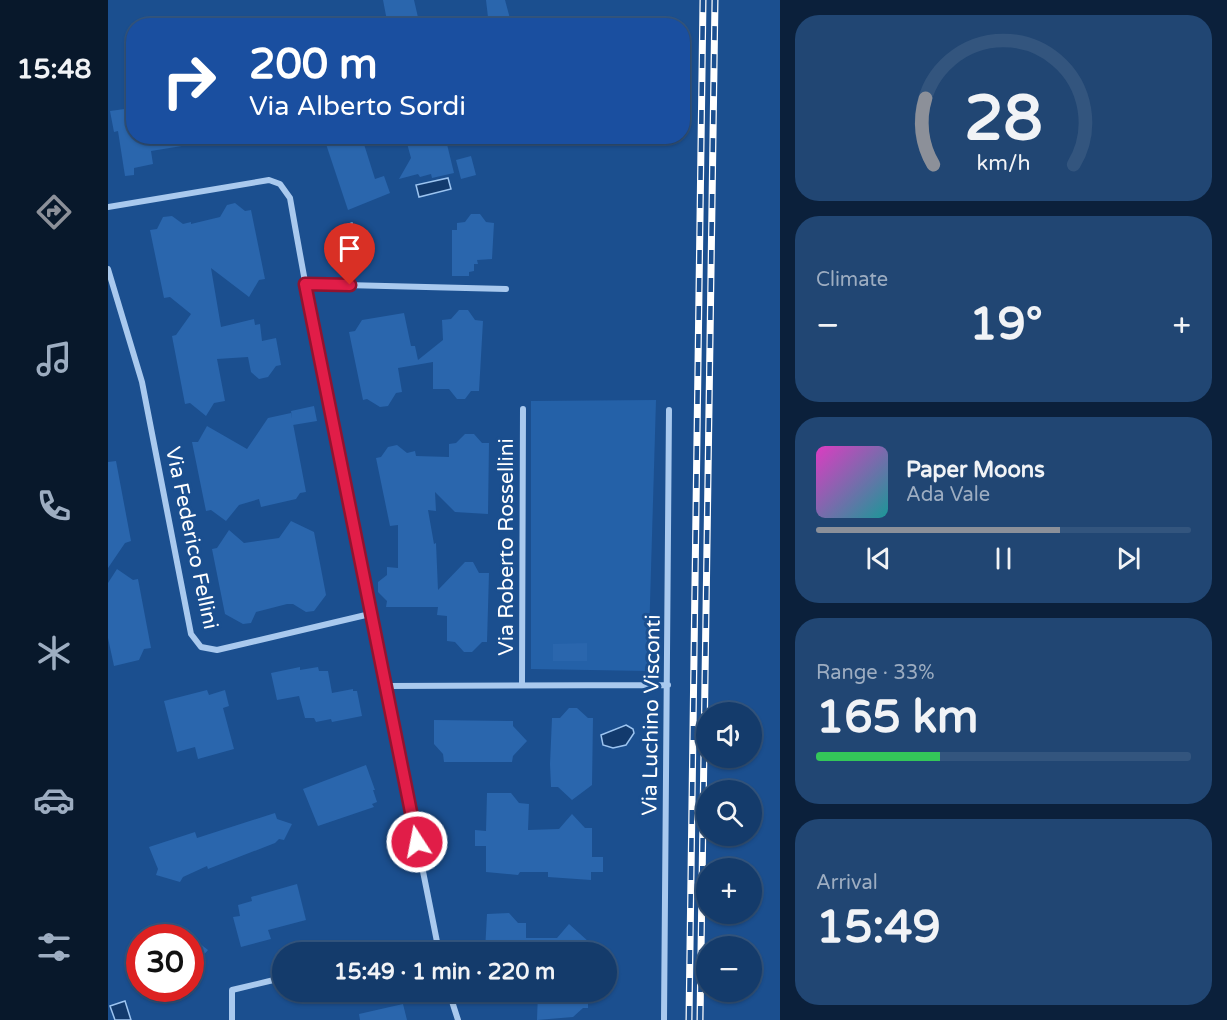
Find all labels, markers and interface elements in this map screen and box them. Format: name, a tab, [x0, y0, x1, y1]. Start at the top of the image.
text: 200 m	[249, 39, 378, 90]
icon: right	[150, 42, 228, 120]
text: 15:48	[17, 53, 91, 86]
text: 28	[964, 82, 1043, 157]
text: Via Alberto Sordi	[249, 90, 466, 123]
text: km/h	[977, 150, 1030, 176]
icon: directions	[33, 191, 75, 233]
pin	[324, 223, 375, 285]
icon: arrive	[333, 232, 366, 265]
text: Climate	[816, 268, 888, 292]
text: 19°	[969, 298, 1043, 352]
text: −	[816, 306, 840, 345]
text: +	[1172, 306, 1191, 345]
icon: music	[33, 338, 75, 380]
street label: Via Roberto Rossellini	[494, 438, 519, 656]
street label: Via Federico Fellini	[160, 445, 223, 632]
text: Paper Moons	[906, 457, 1045, 483]
text: Ada Vale	[906, 483, 990, 507]
icon: phone	[33, 485, 75, 527]
icon: previous	[862, 542, 895, 575]
icon: pause	[987, 542, 1020, 575]
icon: next	[1112, 542, 1145, 575]
street label: Via Luchino Visconti	[637, 614, 666, 816]
icon: climate	[33, 632, 75, 674]
text: Range · 33%	[816, 661, 935, 685]
text: 165 km	[816, 691, 978, 745]
map controls	[696, 702, 762, 1002]
button: sound	[696, 702, 762, 768]
icon: car	[33, 779, 75, 821]
button: search	[696, 780, 762, 846]
position arrow	[385, 810, 449, 874]
button: +	[696, 858, 762, 924]
text: Arrival	[816, 871, 878, 895]
text: 15:49	[816, 901, 941, 955]
speed limit sign: 30	[126, 924, 204, 1002]
icon: filters	[33, 926, 75, 968]
button: −	[696, 936, 762, 1002]
text: 15:49 · 1 min · 220 m	[334, 959, 555, 985]

